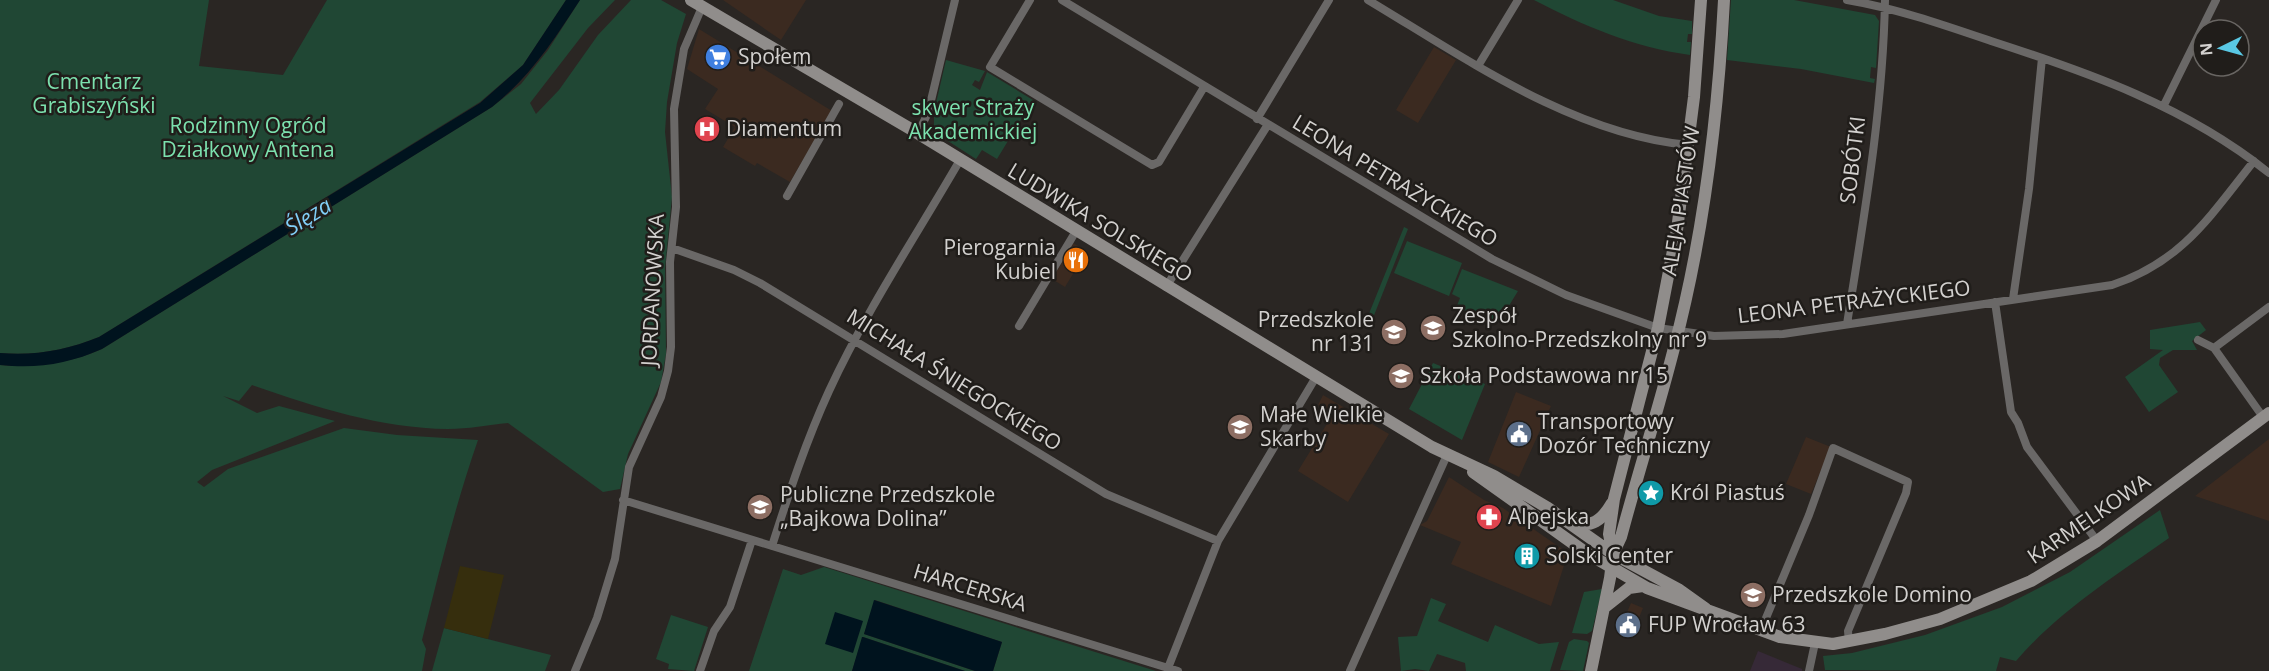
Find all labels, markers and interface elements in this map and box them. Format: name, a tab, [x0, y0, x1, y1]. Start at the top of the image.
north arrow	[2191, 18, 2251, 78]
supermarket icon: Społem	[703, 42, 733, 72]
place label: Społem	[738, 42, 812, 70]
text: N	[2195, 42, 2218, 57]
park label: Cmentarz Grabiszyński	[32, 67, 156, 119]
park label: skwer Straży Akademickiej	[909, 93, 1037, 145]
street label: LEONA PETRAŻYCKIEGO	[1288, 108, 1503, 253]
park label: Rodzinny Ogród Działkowy Antena	[161, 111, 335, 163]
hospital icon: Diamentum	[692, 114, 722, 144]
place label: Diamentum	[726, 114, 842, 142]
street label: SOBÓTKI	[1833, 114, 1871, 205]
street label: ALEJA PIASTÓW	[1654, 124, 1706, 278]
street label: LUDWIKA SOLSKIEGO	[1003, 156, 1198, 288]
water label: Ślęza	[278, 189, 337, 241]
street label: JORDANOWSKA	[634, 212, 670, 369]
place label: Pierogarnia Kubiel	[944, 233, 1056, 285]
restaurant icon: Pierogarnia Kubiel	[1061, 245, 1091, 275]
street label: LEONA PETRAŻYCKIEGO	[1736, 273, 1972, 329]
place label: Zespół Szkolno-Przedszkolny nr 9	[1452, 301, 1707, 353]
street label: MICHAŁA ŚNIEGOCKIEGO	[842, 302, 1067, 457]
place label: Przedszkole nr 131	[1258, 305, 1374, 357]
school or university icon: Zespół Szkolno-Przedszkolny nr 9	[1418, 313, 1448, 343]
school or university icon: Przedszkole nr 131	[1379, 317, 1409, 347]
school or university icon: Szkoła Podstawowa nr 15	[1386, 361, 1416, 391]
place label: Szkoła Podstawowa nr 15	[1420, 361, 1668, 389]
place label: Małe Wielkie Skarby	[1260, 400, 1383, 452]
place label: Transportowy Dozór Techniczny	[1538, 407, 1711, 459]
school or university icon: Małe Wielkie Skarby	[1225, 412, 1255, 442]
public building icon: Transportowy Dozór Techniczny	[1504, 419, 1534, 449]
street label: KARMELKOWA	[2022, 466, 2156, 570]
place icon: Król Piastuś	[1636, 478, 1666, 508]
place label: Król Piastuś	[1670, 478, 1785, 506]
place label: Publiczne Przedszkole „Bajkowa Dolina”	[780, 480, 995, 532]
school or university icon: Publiczne Przedszkole „Bajkowa Dolina”	[745, 492, 775, 522]
pharmacy icon: Alpejska	[1474, 502, 1504, 532]
place label: Alpejska	[1508, 502, 1589, 530]
building icon: Solski Center	[1512, 541, 1542, 571]
place label: Solski Center	[1546, 541, 1673, 569]
street label: HARCERSKA	[910, 557, 1031, 618]
school or university icon: Przedszkole Domino	[1738, 580, 1768, 610]
place label: Przedszkole Domino	[1772, 580, 1972, 608]
public building icon: FUP Wrocław 63	[1613, 610, 1643, 640]
place label: FUP Wrocław 63	[1648, 610, 1806, 638]

